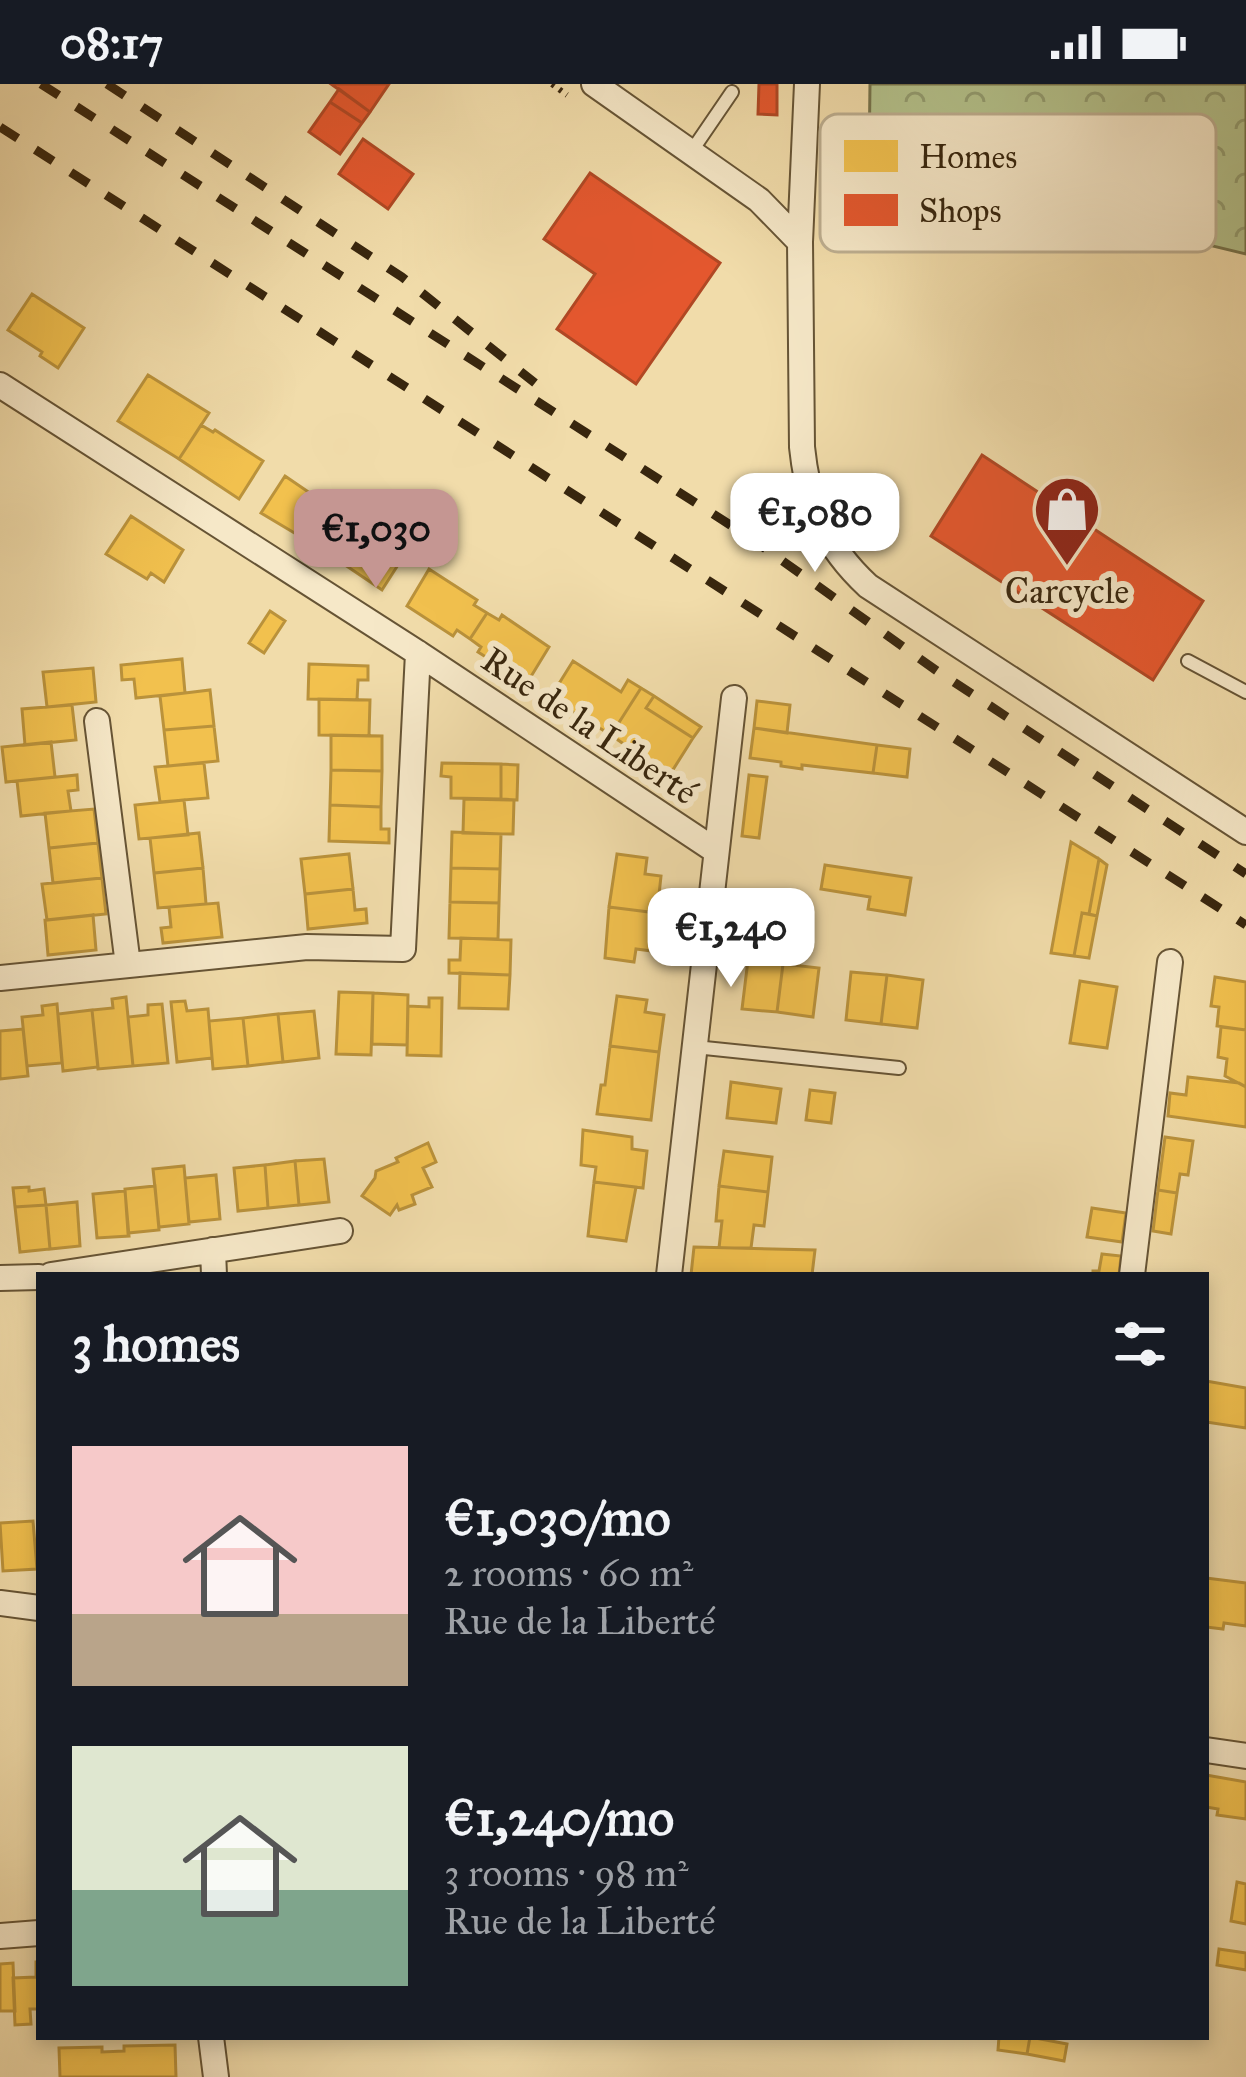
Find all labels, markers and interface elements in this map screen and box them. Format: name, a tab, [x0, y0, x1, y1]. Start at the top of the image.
text: 08:17	[60, 15, 163, 70]
legend	[820, 114, 1216, 252]
text: Homes	[919, 137, 1017, 177]
text: Shops	[919, 191, 1002, 231]
pin: €1,080	[717, 473, 913, 575]
shop icon: Carcycle	[1032, 474, 1102, 568]
text: €1,080	[757, 488, 873, 536]
pin: €1,030	[278, 489, 474, 591]
text: €1,030	[321, 504, 431, 552]
place label: Carcycle	[1005, 569, 1129, 613]
street label: Rue de la Liberté	[473, 638, 706, 814]
pin: €1,240	[633, 888, 829, 990]
text: €1,240	[675, 903, 787, 951]
icon: filters	[1107, 1311, 1173, 1377]
text: 3 homes	[72, 1313, 240, 1375]
text: €1,030/mo	[444, 1487, 671, 1549]
icon: home	[168, 1494, 312, 1638]
text: 2 rooms · 60 m²	[444, 1549, 693, 1597]
text: Rue de la Liberté	[444, 1597, 715, 1645]
text: €1,240/mo	[444, 1787, 674, 1849]
icon: home	[168, 1794, 312, 1938]
text: 3 rooms · 98 m²	[444, 1849, 689, 1897]
text: Rue de la Liberté	[444, 1897, 715, 1945]

